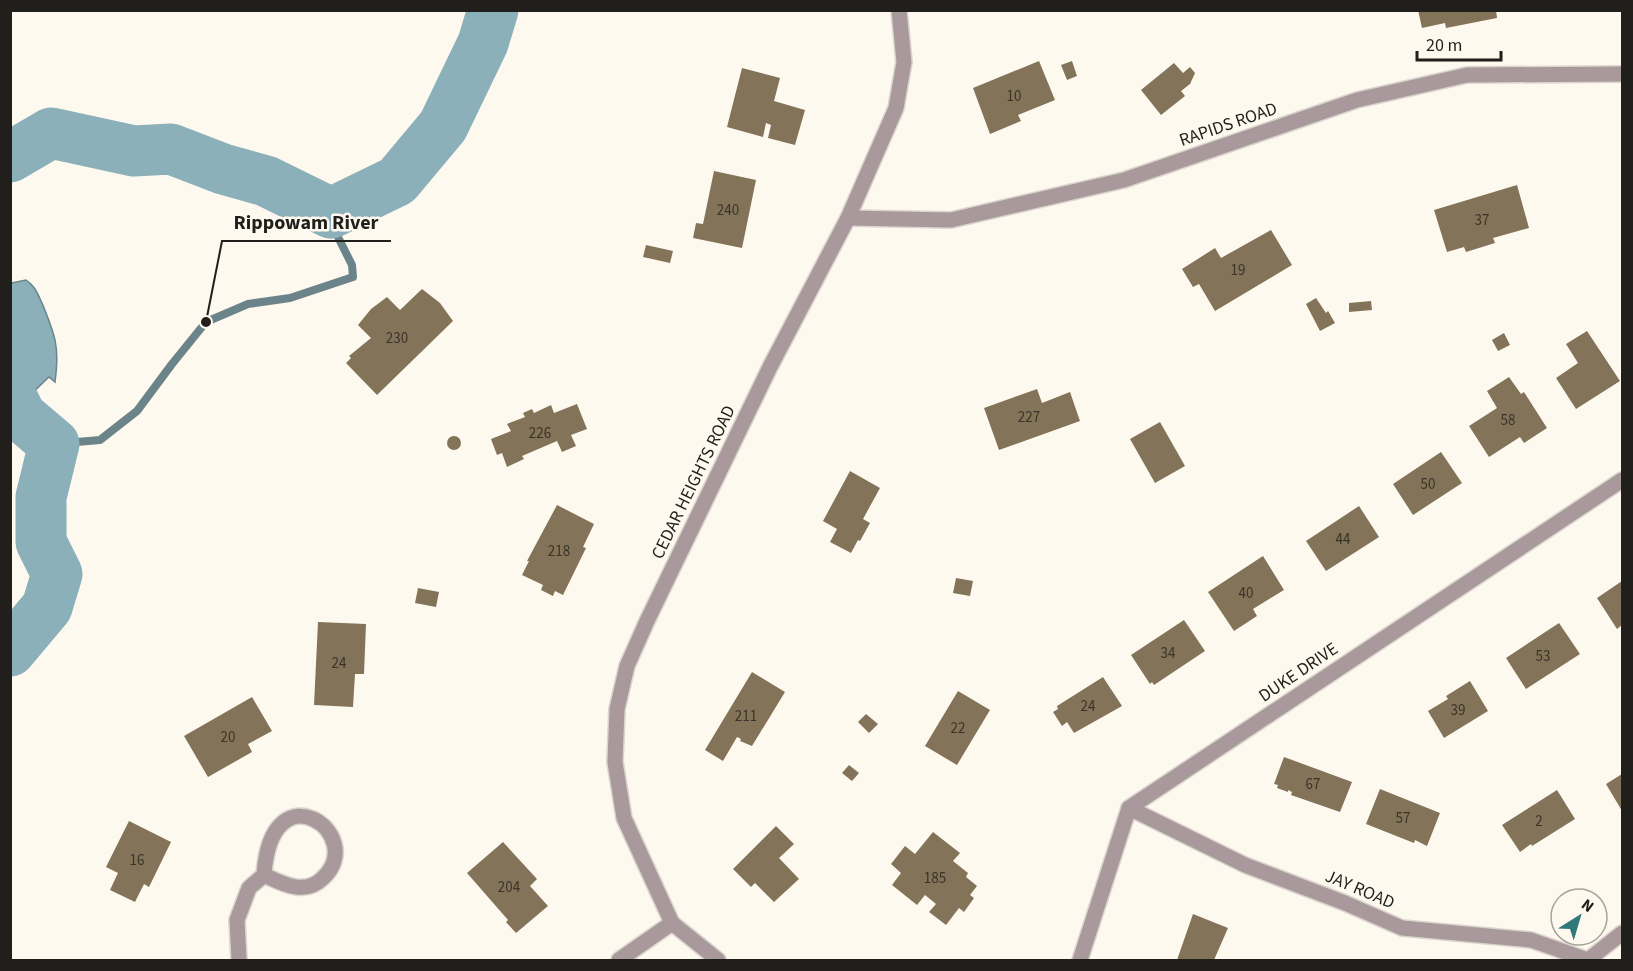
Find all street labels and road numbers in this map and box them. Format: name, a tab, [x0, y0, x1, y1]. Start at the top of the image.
street label: RAPIDS ROAD	[1176, 96, 1280, 153]
street label: CEDAR HEIGHTS ROAD	[645, 401, 742, 563]
street label: DUKE DRIVE	[1254, 637, 1343, 708]
street label: JAY ROAD	[1321, 864, 1398, 915]

